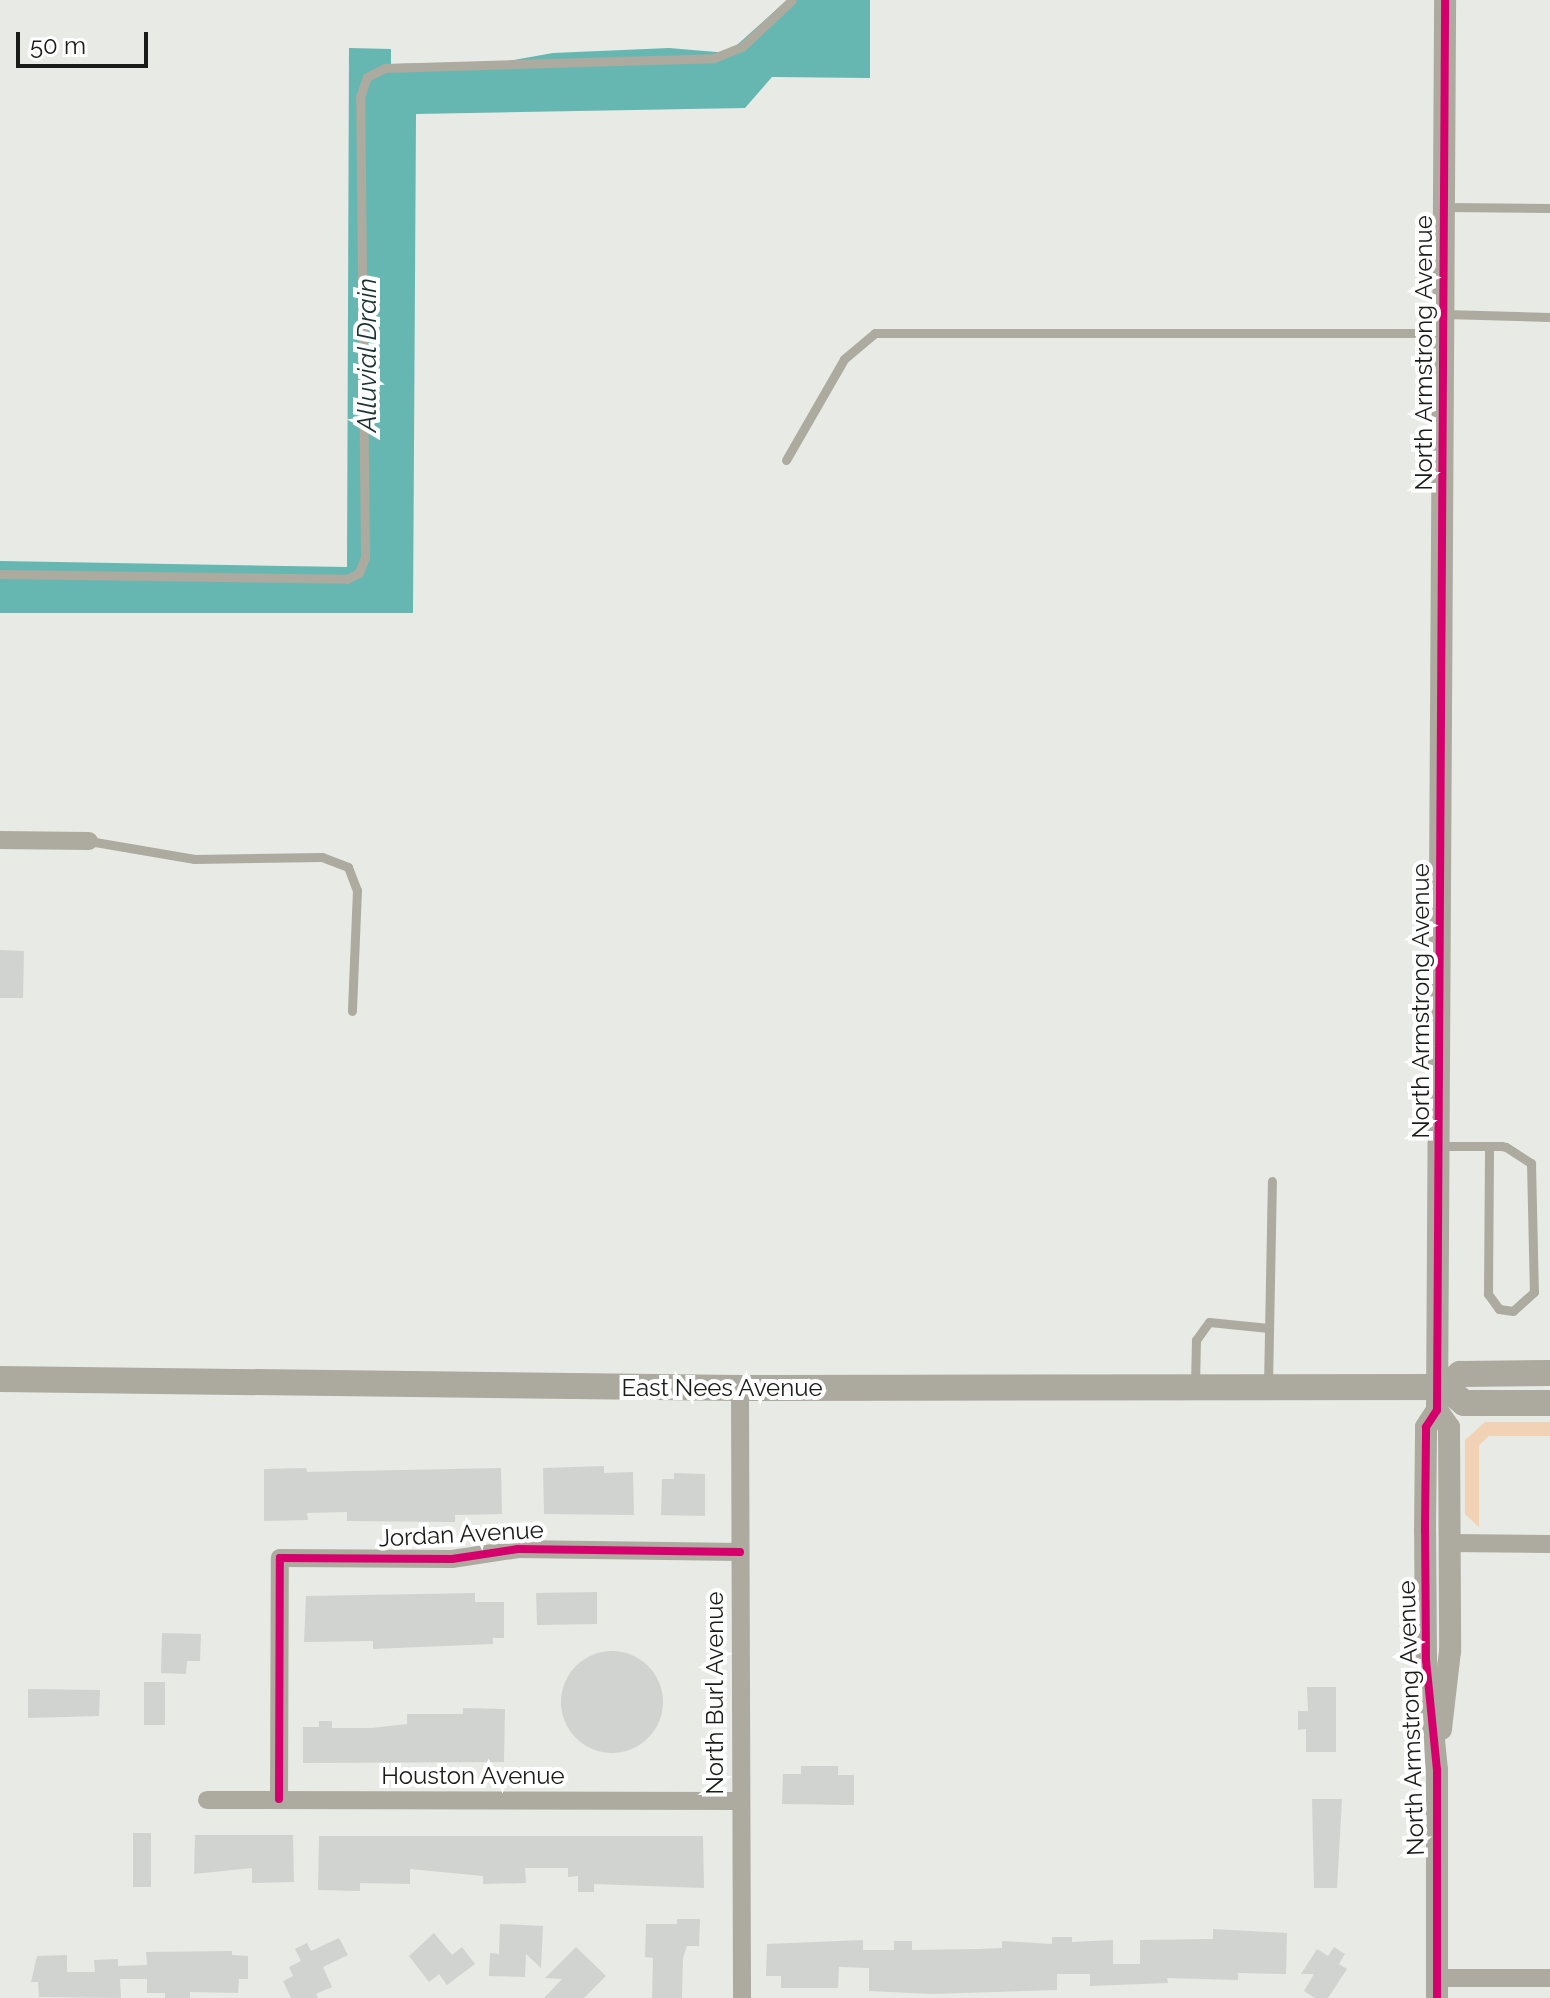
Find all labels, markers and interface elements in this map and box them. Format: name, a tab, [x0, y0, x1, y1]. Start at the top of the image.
scale bar	[20, 16, 152, 66]
text: 50 m	[30, 31, 86, 60]
street label: North Armstrong Avenue	[1410, 215, 1438, 491]
water label: Alluvial Drain	[352, 278, 384, 432]
street label: North Armstrong Avenue	[1407, 863, 1435, 1139]
street label: East Nees Avenue	[621, 1374, 823, 1402]
street label: Jordan Avenue	[377, 1515, 545, 1553]
street label: North Armstrong Avenue	[1392, 1579, 1430, 1857]
street label: North Burl Avenue	[701, 1591, 729, 1795]
street label: Houston Avenue	[381, 1762, 565, 1790]

